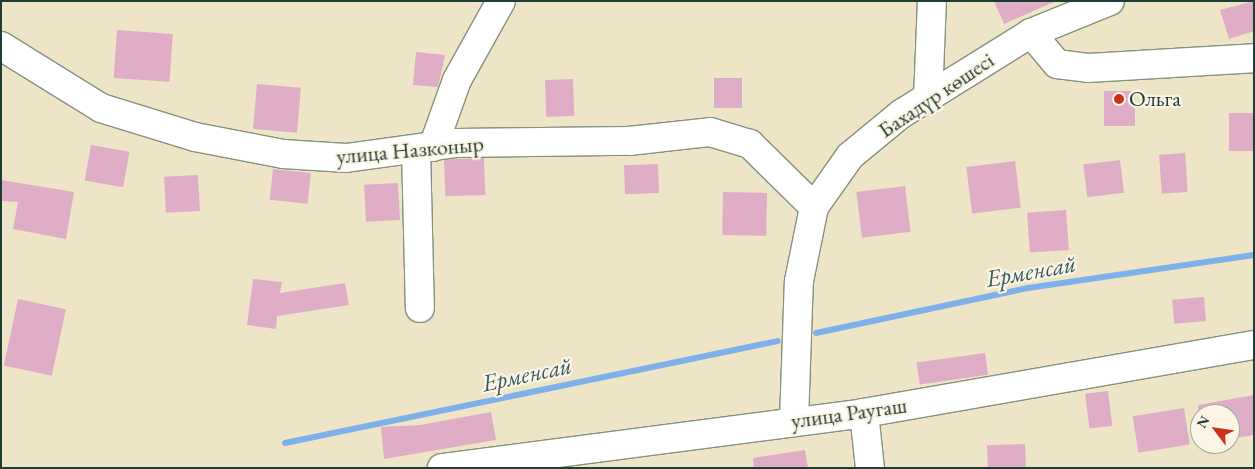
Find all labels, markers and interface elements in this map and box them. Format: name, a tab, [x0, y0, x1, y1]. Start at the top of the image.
street label: Бахадүр көшесі	[873, 47, 999, 143]
place label: Ольга	[1129, 86, 1181, 112]
marker: Ольга	[1113, 93, 1125, 105]
street label: улица Назконыр	[335, 130, 485, 170]
water label: Ерменсай	[984, 249, 1078, 293]
water label: Ерменсай	[480, 350, 574, 398]
street label: улица Раугаш	[789, 392, 909, 434]
north arrow	[1190, 404, 1240, 454]
text: N	[1192, 412, 1214, 431]

